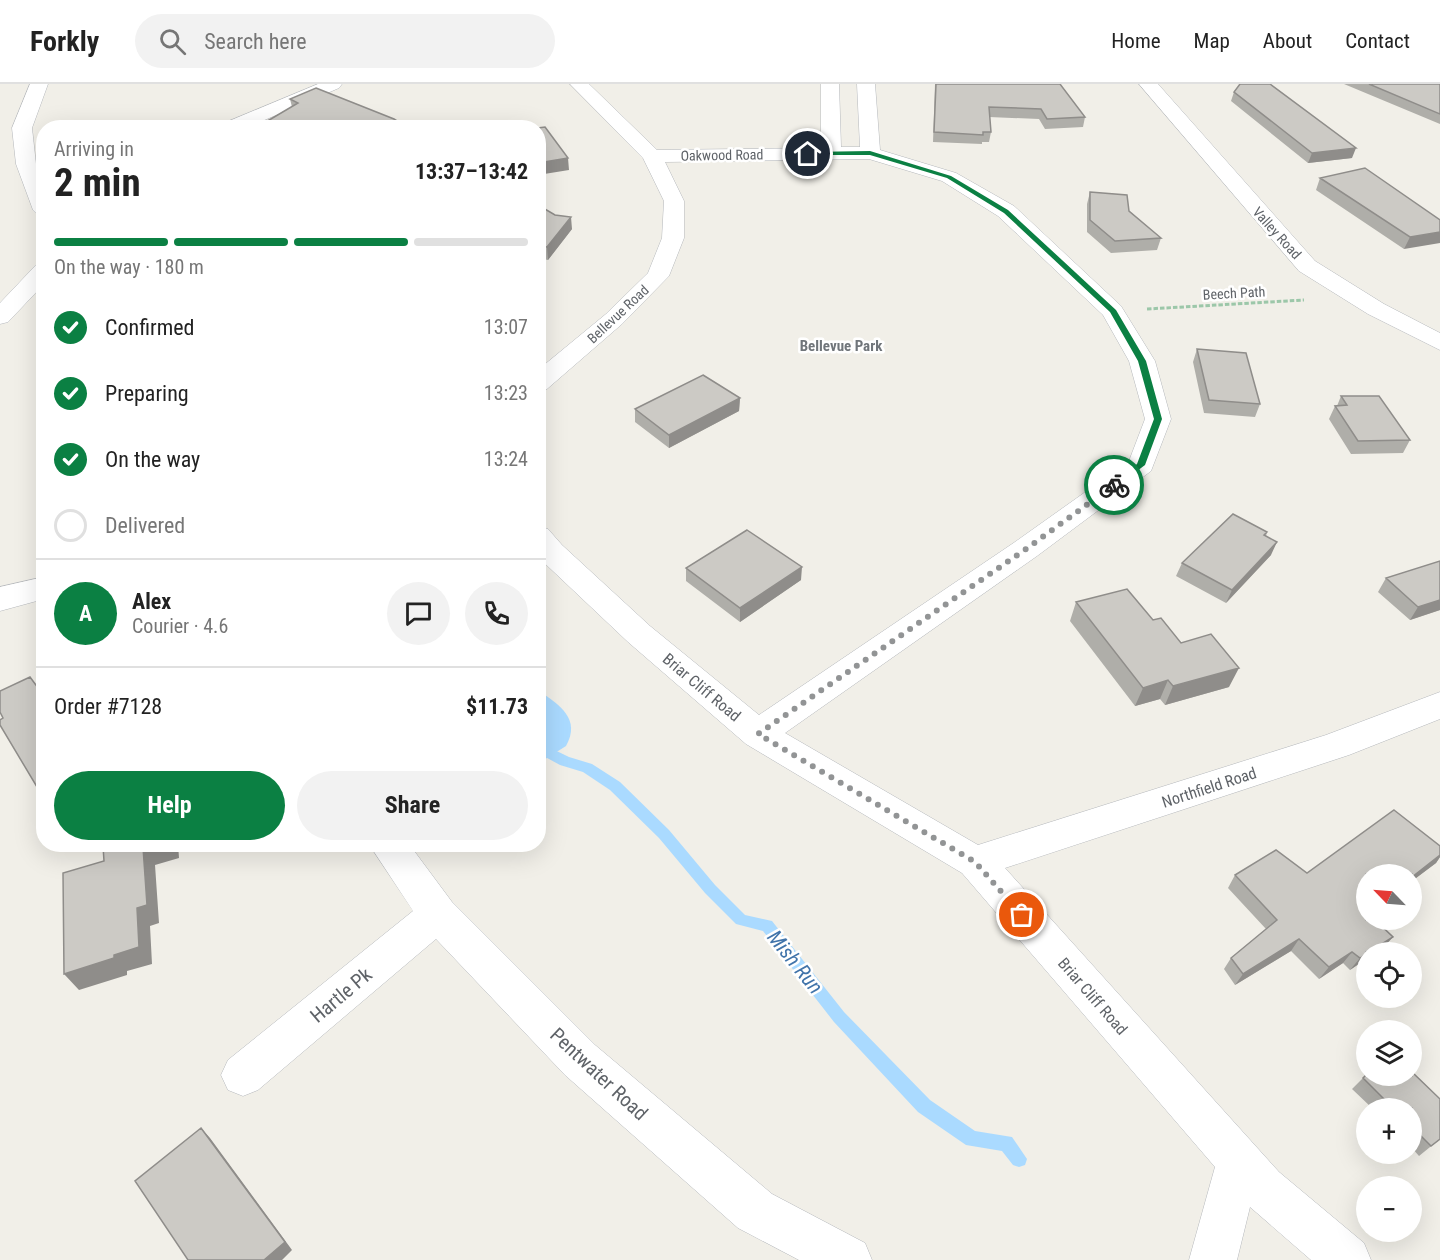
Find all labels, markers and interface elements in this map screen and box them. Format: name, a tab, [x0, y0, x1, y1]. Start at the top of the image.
search box	[135, 14, 555, 68]
text: Forkly	[30, 25, 99, 58]
icon: search	[156, 25, 189, 58]
text: Search here	[204, 29, 307, 54]
text: Home	[1111, 29, 1161, 53]
text: Map	[1194, 29, 1230, 53]
text: About	[1263, 29, 1312, 53]
text: Contact	[1345, 29, 1410, 53]
pin	[782, 128, 833, 179]
text: Arriving in	[54, 137, 134, 161]
icon: home	[791, 137, 824, 170]
street label: Oakwood Road	[680, 146, 764, 164]
text: 13:37–13:42	[415, 159, 528, 184]
text: 2 min	[54, 160, 141, 206]
street label: Valley Road	[1250, 204, 1304, 262]
text: On the way · 180 m	[54, 255, 204, 279]
street label: Bellevue Road	[584, 282, 652, 346]
street label: Beech Path	[1202, 283, 1266, 303]
icon: check	[54, 311, 87, 344]
text: Confirmed	[105, 315, 194, 340]
text: 13:07	[484, 315, 528, 339]
district label: Bellevue Park	[800, 337, 883, 355]
icon: check	[54, 377, 87, 410]
text: Preparing	[105, 381, 189, 406]
text: 13:23	[484, 381, 528, 405]
icon: check	[54, 443, 87, 476]
text: On the way	[105, 447, 200, 472]
text: 13:24	[484, 447, 528, 471]
courier	[1084, 455, 1144, 515]
icon: bike	[1098, 469, 1131, 502]
text: Delivered	[105, 513, 185, 538]
button: chat	[387, 582, 450, 645]
button: phone	[465, 582, 528, 645]
text: Alex	[132, 589, 171, 614]
text: A	[79, 601, 92, 626]
text: Courier · 4.6	[132, 614, 228, 638]
street label: Briar Cliff Road	[659, 649, 744, 725]
text: Order #7128	[54, 694, 162, 719]
text: $11.73	[466, 694, 528, 719]
street label: Northfield Road	[1159, 763, 1259, 812]
button: Help	[54, 771, 285, 840]
button: Share	[297, 771, 528, 840]
north arrow	[1356, 864, 1422, 930]
map controls	[1356, 864, 1422, 1242]
pin	[996, 889, 1047, 940]
icon: bag	[1005, 898, 1038, 931]
water label: Mish Run	[762, 926, 828, 998]
button: locate	[1356, 942, 1422, 1008]
street label: Briar Cliff Road	[1054, 954, 1131, 1039]
street label: Hartle Pk	[305, 962, 377, 1028]
button: layers	[1356, 1020, 1422, 1086]
street label: Pentwater Road	[545, 1023, 653, 1125]
button: +	[1356, 1098, 1422, 1164]
button: −	[1356, 1176, 1422, 1242]

